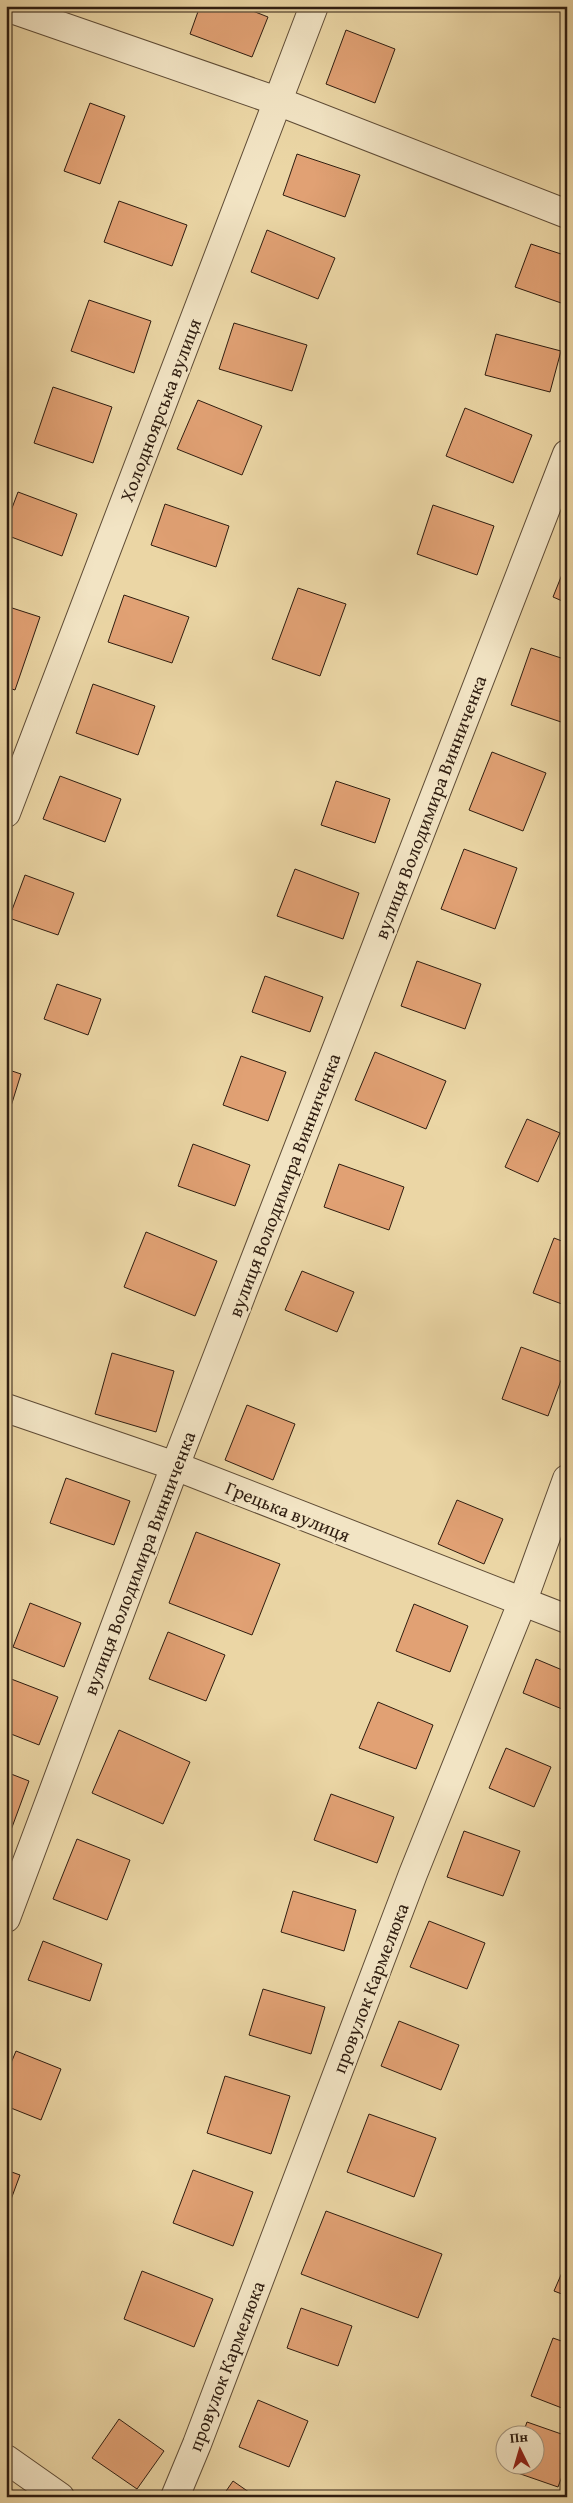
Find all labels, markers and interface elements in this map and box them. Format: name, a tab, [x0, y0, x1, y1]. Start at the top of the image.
street label: Холодноярська вулиця	[112, 314, 208, 506]
street label: вулиця Володимира Винниченка	[367, 671, 493, 943]
street label: вулиця Володимира Винниченка	[221, 1049, 347, 1321]
street label: вулиця Володимира Винниченка	[76, 1427, 202, 1699]
street label: Грецька вулиця	[221, 1473, 355, 1549]
street label: провулок Кармелюка	[325, 1899, 415, 2077]
street label: провулок Кармелюка	[181, 2277, 271, 2455]
north arrow	[496, 2426, 546, 2476]
text: Пн	[509, 2426, 529, 2448]

